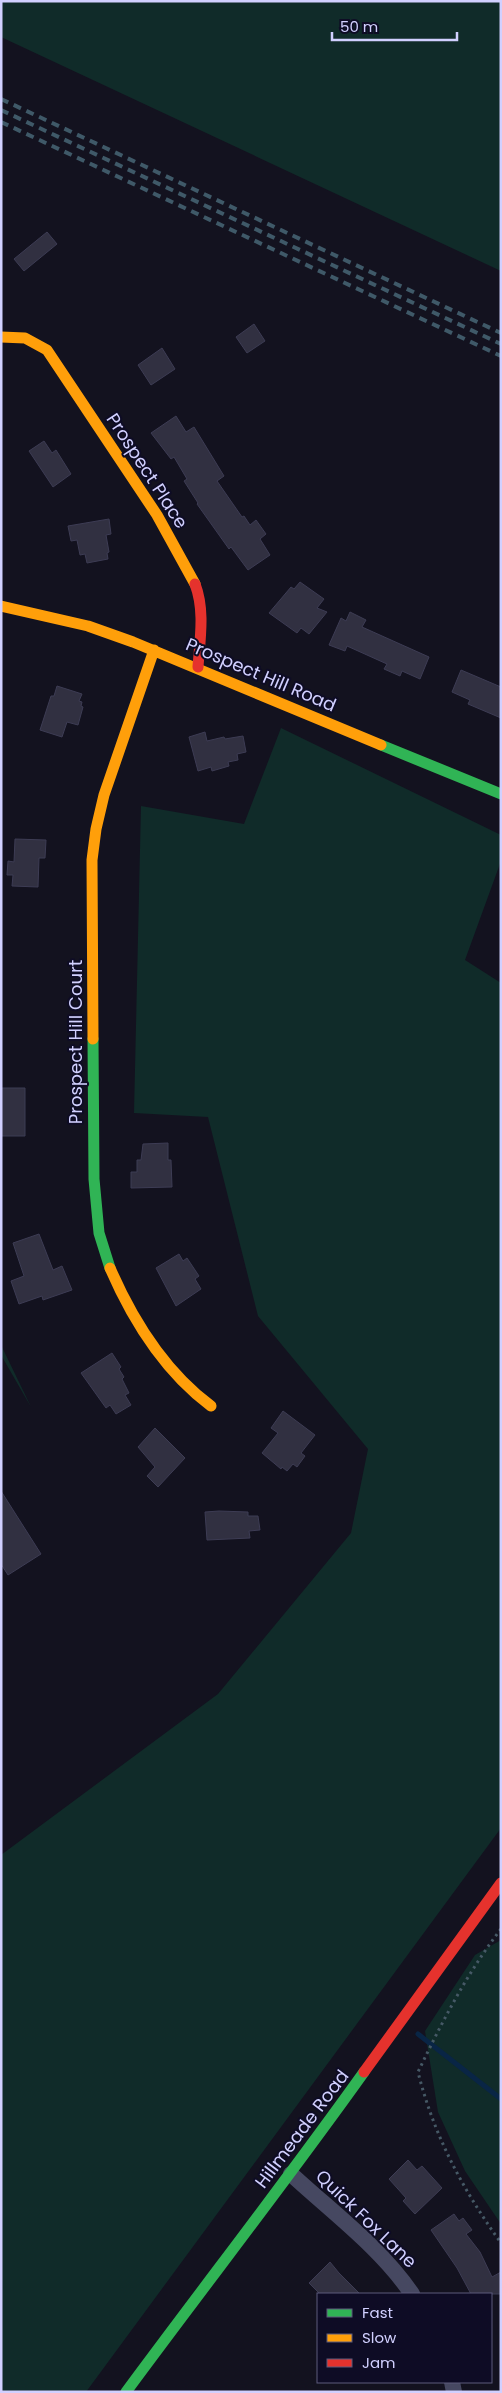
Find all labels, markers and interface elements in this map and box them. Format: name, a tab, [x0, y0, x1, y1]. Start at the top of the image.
scale bar	[332, 10, 457, 42]
text: 50 m	[340, 16, 378, 37]
street label: Prospect Place	[101, 408, 194, 533]
street label: Prospect Hill Road	[182, 632, 340, 718]
street label: Prospect Hill Court	[63, 960, 88, 1124]
street label: Hillmeade Road	[249, 2064, 354, 2193]
street label: Quick Fox Lane	[310, 2164, 422, 2273]
legend	[317, 2293, 492, 2383]
text: Fast	[362, 2302, 393, 2323]
text: Slow	[362, 2327, 397, 2348]
text: Jam	[362, 2352, 396, 2373]

